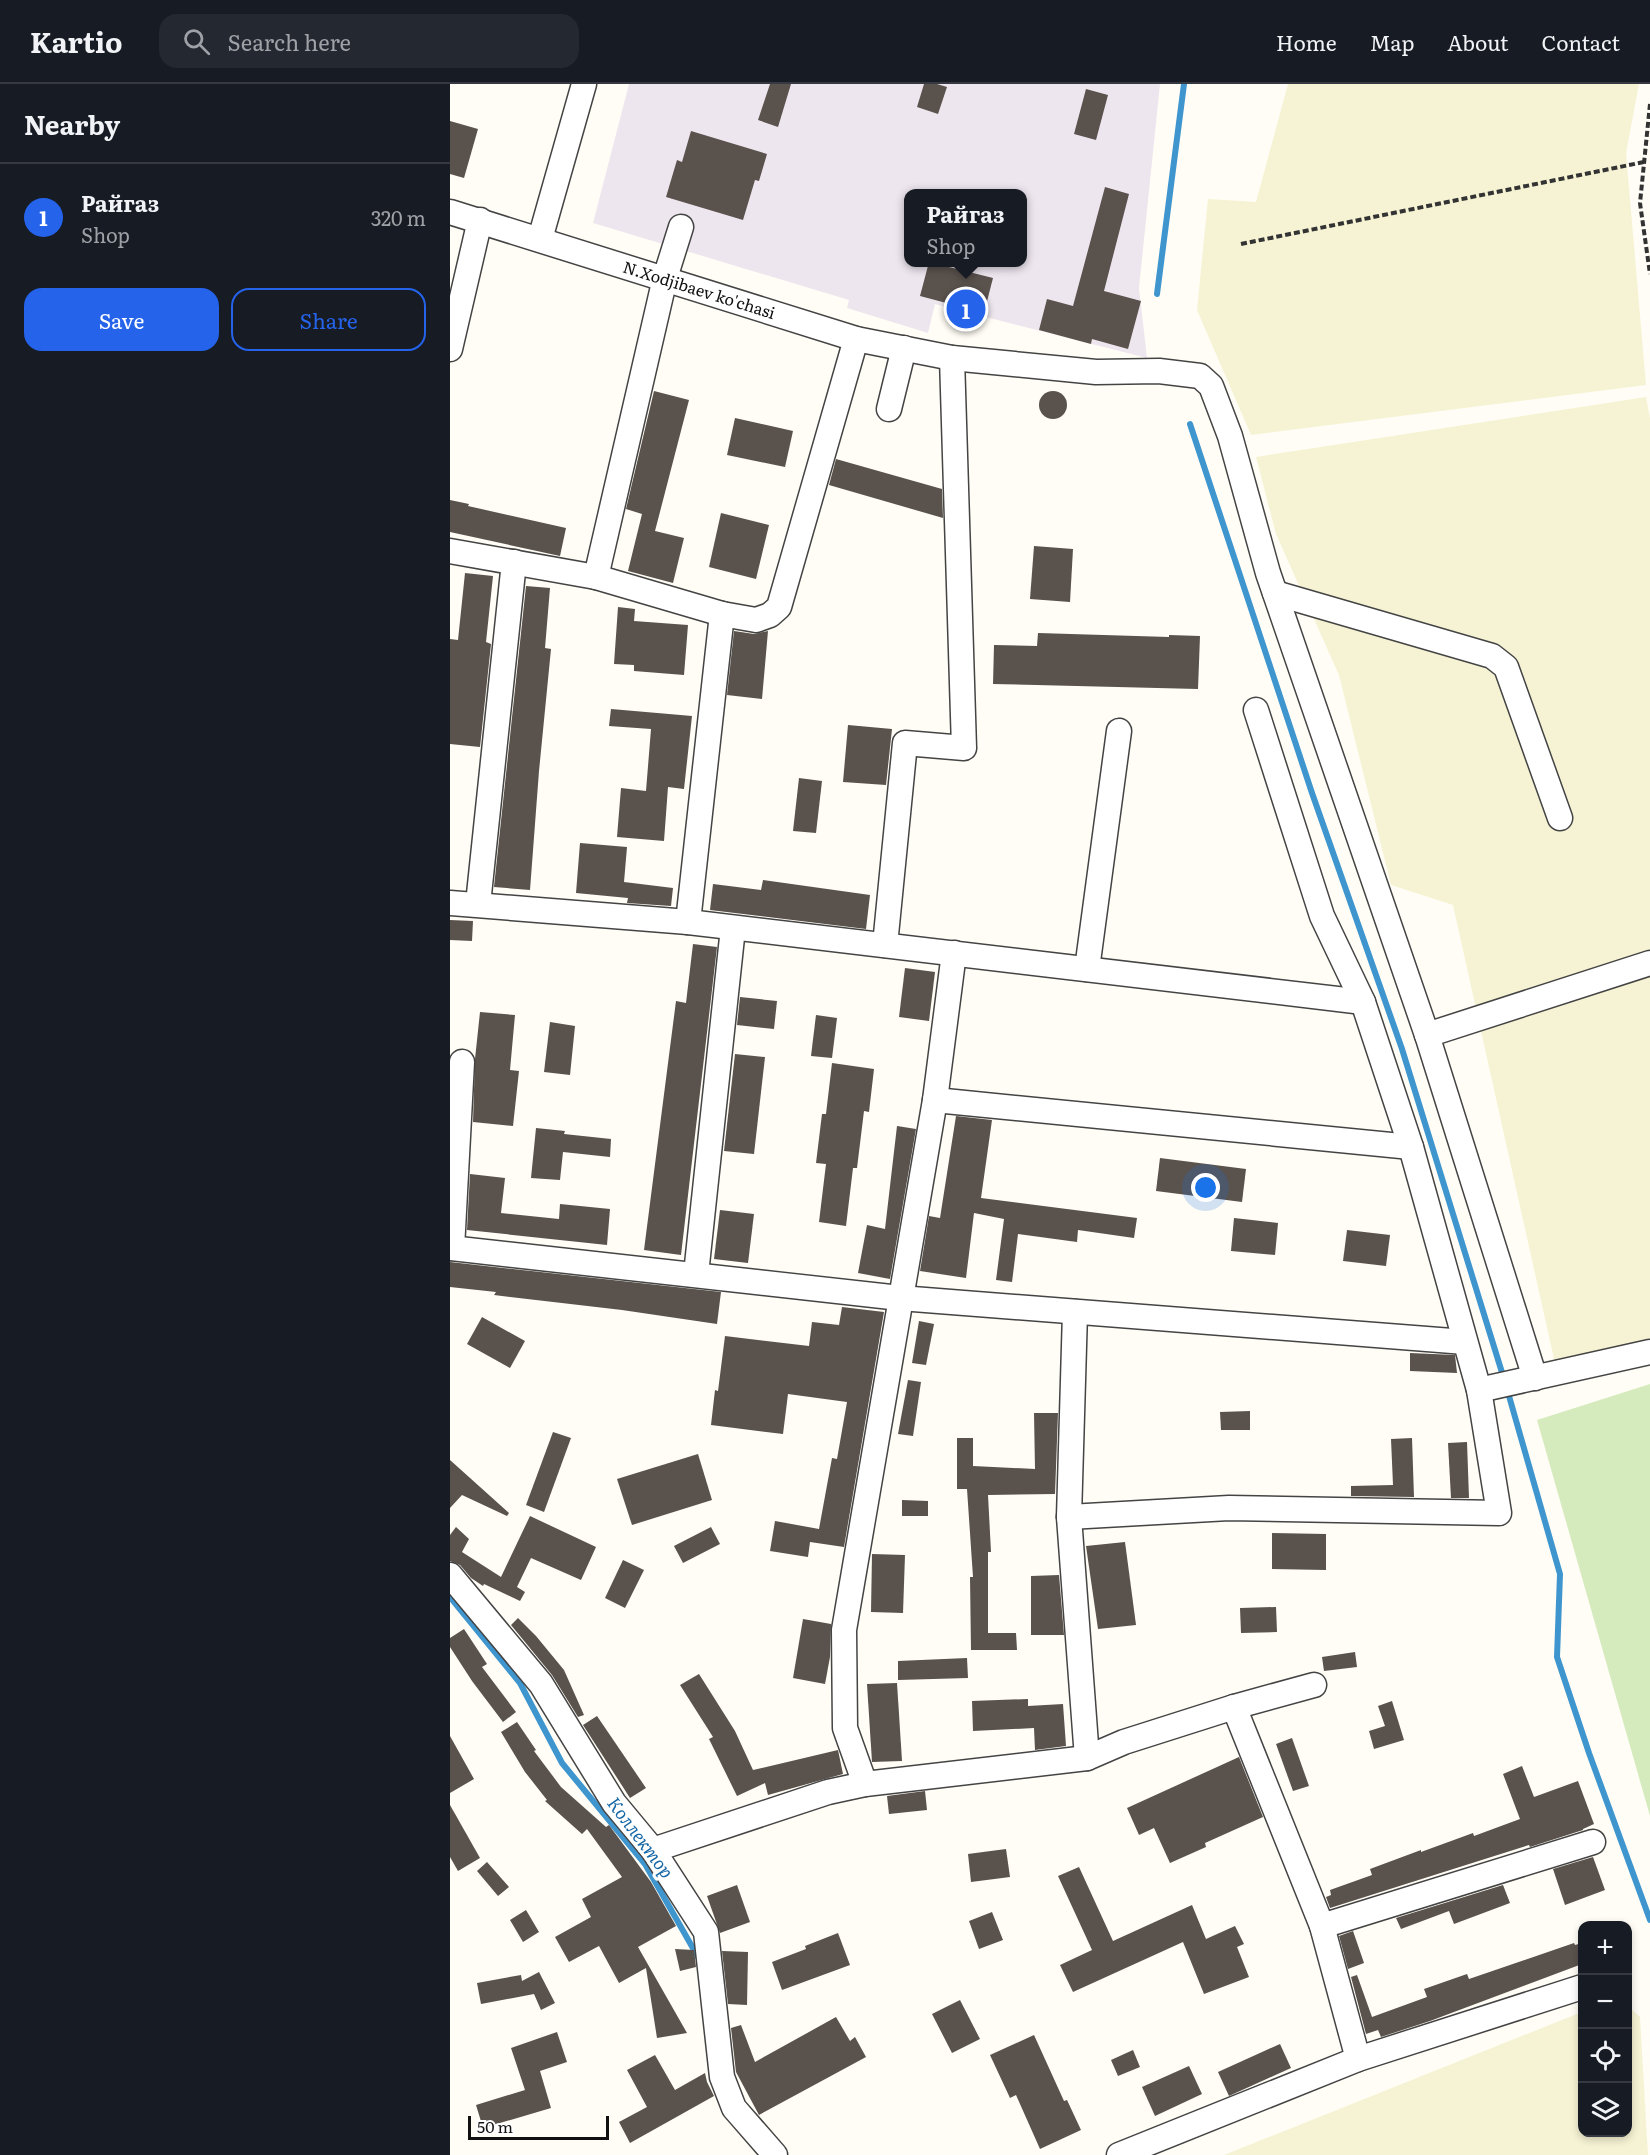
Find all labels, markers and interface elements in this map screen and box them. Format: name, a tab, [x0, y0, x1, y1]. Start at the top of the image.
search box	[159, 14, 579, 68]
text: Kartio	[30, 20, 123, 62]
icon: search	[180, 25, 213, 58]
text: Search here	[228, 25, 351, 58]
text: Home	[1276, 26, 1337, 57]
text: Map	[1370, 26, 1414, 57]
text: About	[1447, 26, 1509, 57]
text: Contact	[1542, 26, 1620, 57]
text: Nearby	[24, 104, 120, 143]
text: Райгаз	[81, 186, 159, 219]
popup	[904, 189, 1027, 267]
text: Райгаз	[926, 197, 1005, 230]
text: 1	[39, 202, 48, 232]
text: 320 m	[371, 202, 426, 232]
text: Shop	[81, 219, 130, 249]
text: Shop	[926, 230, 975, 260]
street label: N.Xodjibaev ko'chasi	[620, 254, 779, 324]
pin: 1	[946, 286, 986, 332]
button: Save	[24, 288, 219, 351]
button: Share	[231, 288, 426, 351]
your location	[1191, 1173, 1220, 1202]
water label: Коллектор	[602, 1791, 681, 1884]
map controls	[1578, 1921, 1632, 2137]
button: +	[1578, 1921, 1632, 1975]
button: −	[1578, 1975, 1632, 2029]
button: locate	[1578, 2029, 1632, 2083]
button: layers	[1578, 2083, 1632, 2137]
scale bar	[468, 2113, 609, 2140]
text: 50 m	[477, 2114, 513, 2138]

